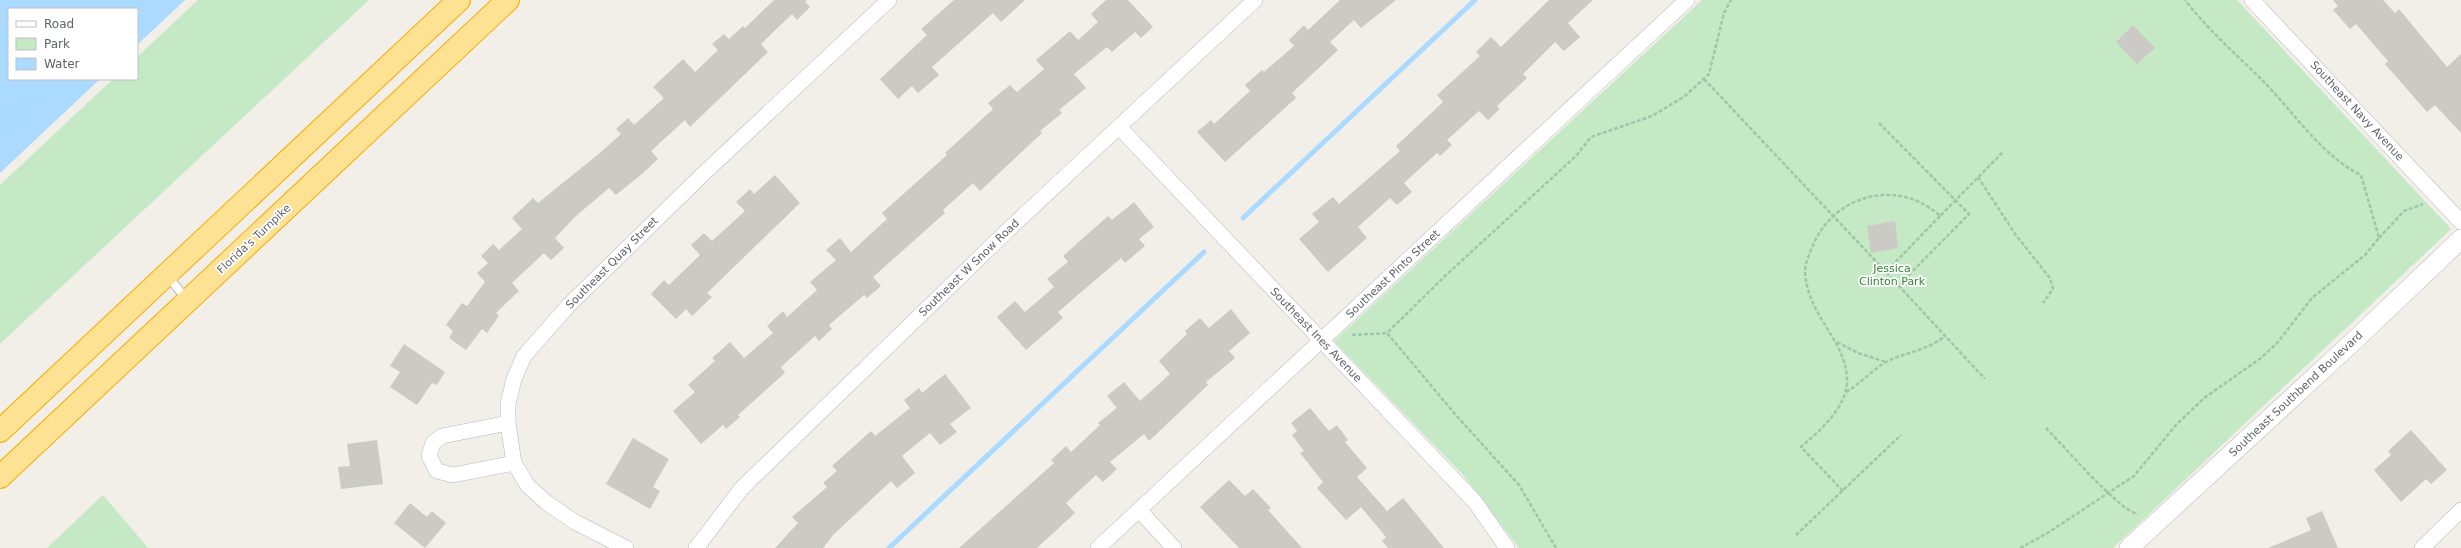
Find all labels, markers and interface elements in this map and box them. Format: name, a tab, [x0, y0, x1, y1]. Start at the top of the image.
legend	[8, 8, 138, 80]
text: Road	[44, 17, 74, 31]
text: Park	[44, 37, 70, 51]
text: Water	[44, 57, 80, 71]
street label: Southeast Navy Avenue	[2307, 59, 2407, 164]
street label: Florida's Turnpike	[215, 201, 294, 276]
street label: Southeast Quay Street	[563, 214, 661, 312]
street label: Southeast W Snow Road	[916, 217, 1022, 319]
street label: Southeast Pinto Street	[1343, 227, 1443, 321]
park label: Jessica Clinton Park	[1859, 262, 1926, 288]
street label: Southeast Ines Avenue	[1268, 285, 1365, 385]
street label: Southeast Southbend Boulevard	[2227, 329, 2365, 459]

